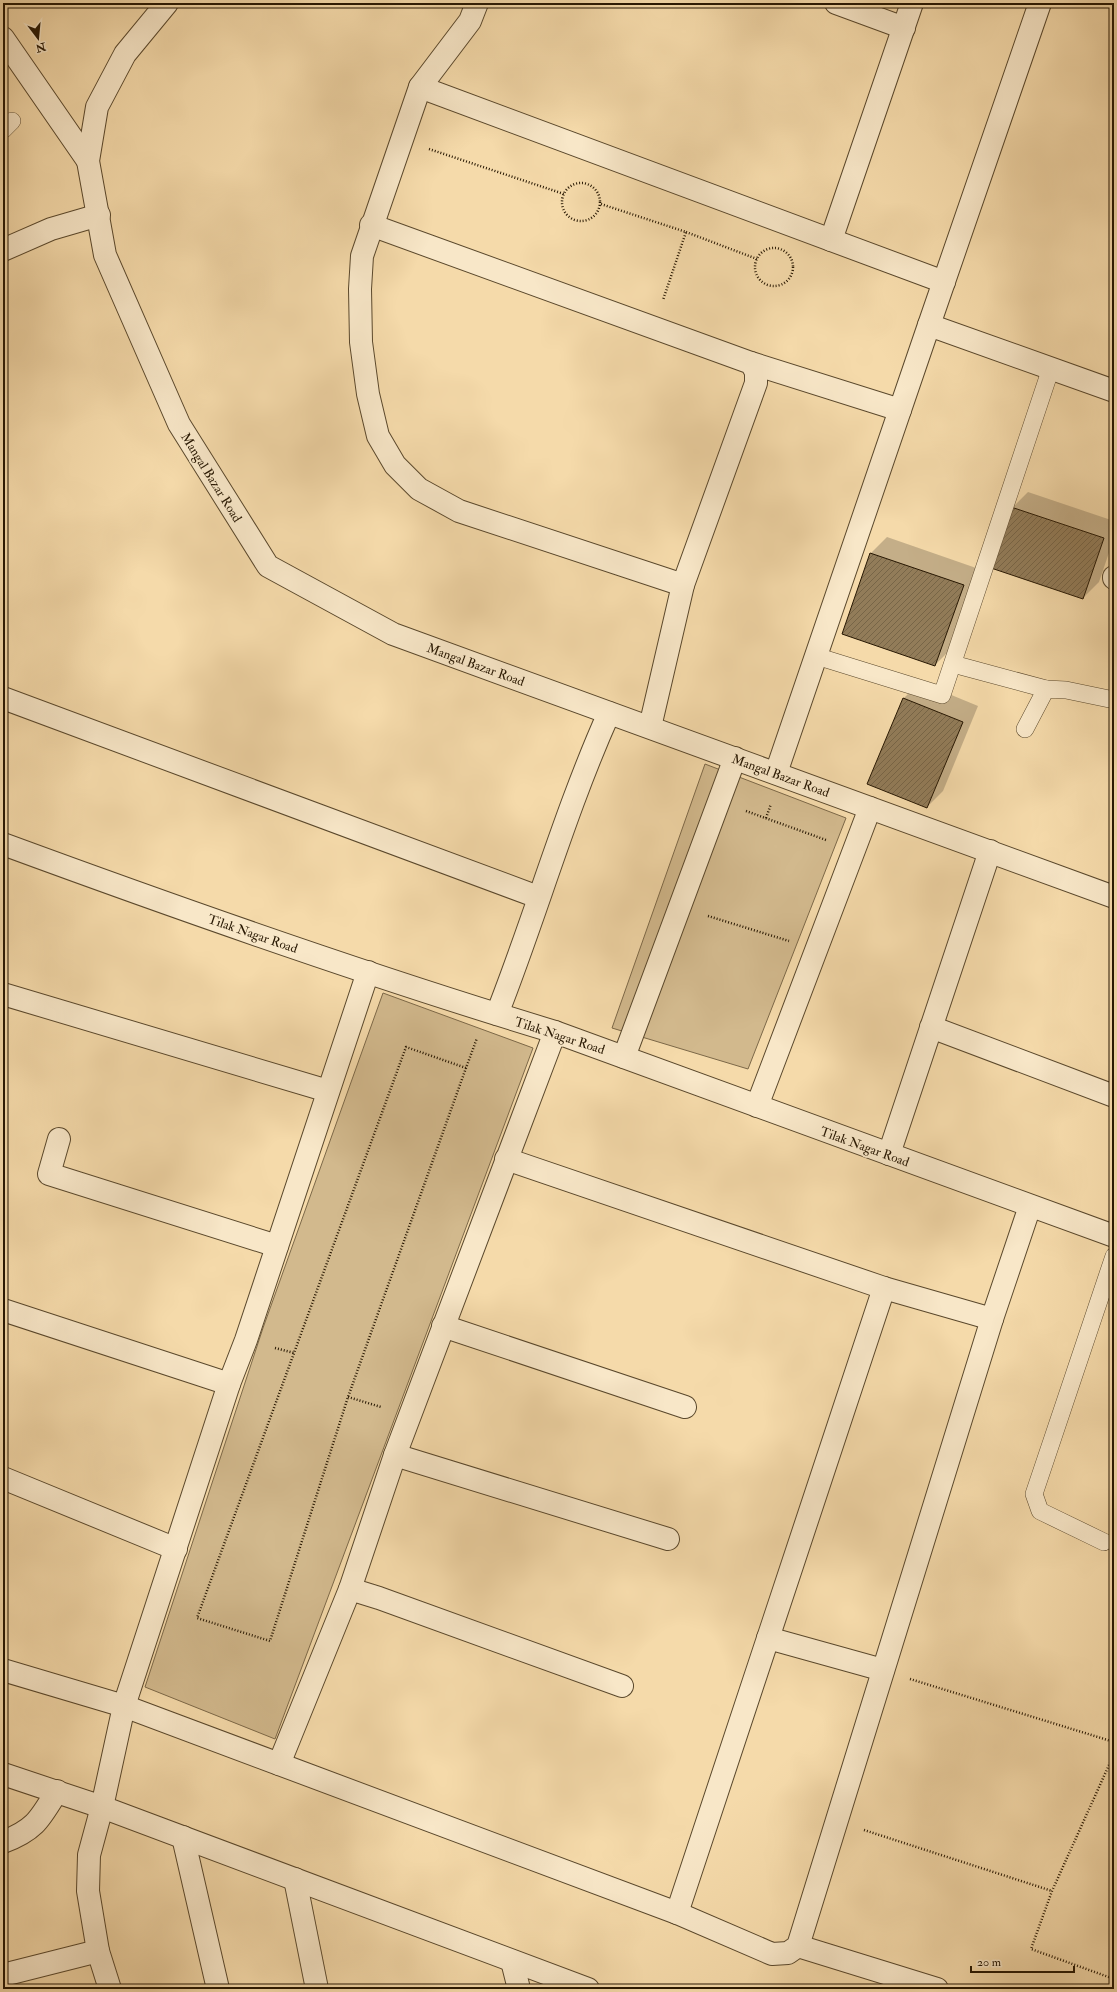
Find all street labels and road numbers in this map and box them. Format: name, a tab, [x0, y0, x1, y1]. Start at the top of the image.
street label: Mangal Bazar Road	[177, 430, 245, 526]
street label: Mangal Bazar Road	[425, 640, 527, 690]
street label: Mangal Bazar Road	[730, 751, 832, 801]
street label: Tilak Nagar Road	[206, 911, 300, 957]
street label: Tilak Nagar Road	[513, 1014, 607, 1058]
street label: Tilak Nagar Road	[818, 1123, 912, 1171]

